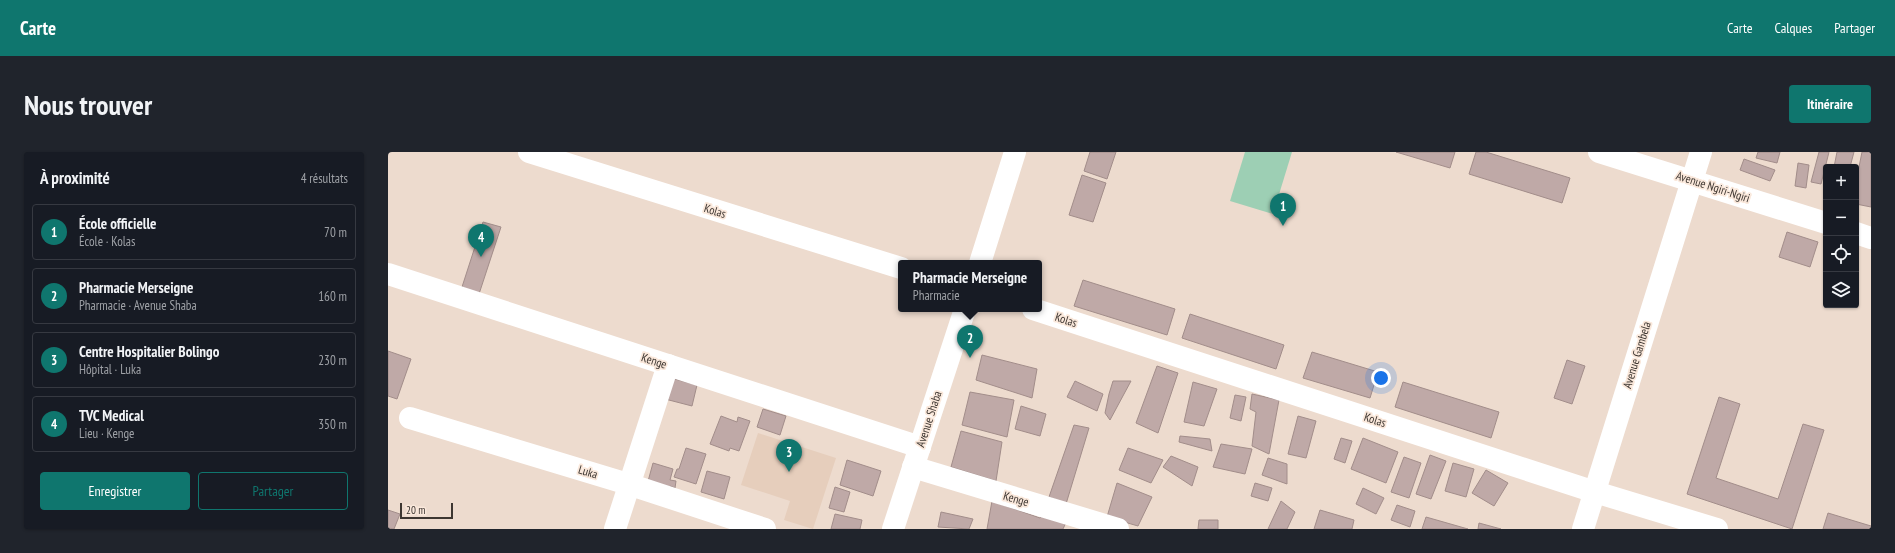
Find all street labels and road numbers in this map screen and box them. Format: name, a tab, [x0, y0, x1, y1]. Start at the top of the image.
street label: Avenue Ngiri-Ngiri	[1674, 168, 1752, 206]
street label: Kolas	[702, 200, 728, 221]
street label: Kolas	[1053, 309, 1079, 330]
street label: Avenue Gambela	[1619, 319, 1654, 390]
street label: Kenge	[640, 349, 669, 372]
street label: Avenue Shaba	[912, 389, 945, 449]
street label: Kolas	[1362, 409, 1388, 430]
street label: Luka	[577, 462, 600, 482]
street label: Kenge	[1002, 488, 1031, 509]

